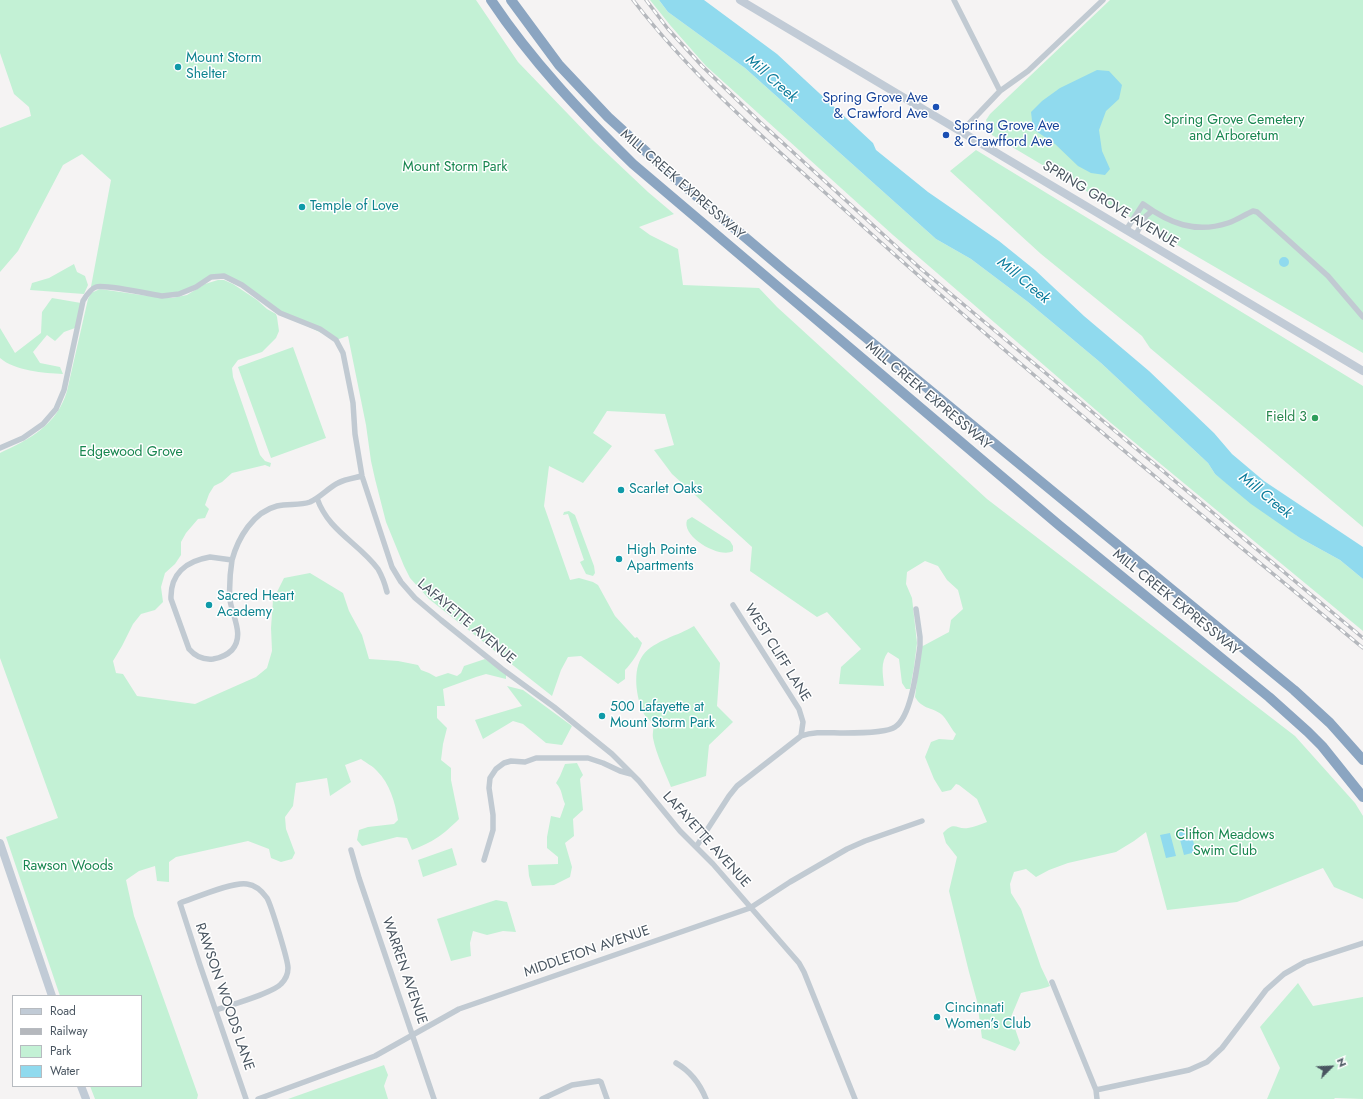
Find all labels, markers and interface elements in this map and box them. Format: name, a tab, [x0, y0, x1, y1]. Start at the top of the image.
place label: Mount Storm Shelter	[186, 51, 262, 84]
water label: Mill Creek	[741, 52, 801, 106]
marker: Mount Storm Shelter	[173, 62, 183, 72]
place label: Spring Grove Ave & Crawford Ave	[822, 91, 928, 124]
marker: Spring Grove Ave & Crawford Ave	[931, 102, 941, 112]
park label: Spring Grove Cemetery and Arboretum	[1164, 113, 1304, 146]
place label: Spring Grove Ave & Crawfford Ave	[954, 119, 1060, 152]
street label: MILL CREEK EXPRESSWAY	[616, 126, 748, 244]
marker: Spring Grove Ave & Crawfford Ave	[941, 130, 951, 140]
street label: SPRING GROVE AVENUE	[1039, 158, 1181, 252]
park label: Mount Storm Park	[403, 160, 507, 176]
place label: Temple of Love	[310, 199, 399, 215]
marker: Temple of Love	[297, 202, 307, 212]
water label: Mill Creek	[993, 254, 1053, 308]
street label: MILL CREEK EXPRESSWAY	[862, 338, 994, 454]
place label: Field 3	[1266, 410, 1307, 426]
marker: Field 3	[1310, 413, 1320, 423]
park label: Edgewood Grove	[79, 445, 183, 461]
water label: Mill Creek	[1235, 469, 1295, 523]
place label: Scarlet Oaks	[629, 482, 702, 498]
marker: Scarlet Oaks	[616, 485, 626, 495]
place label: High Pointe Apartments	[627, 543, 697, 576]
street label: MILL CREEK EXPRESSWAY	[1109, 546, 1243, 660]
marker: High Pointe Apartments	[614, 554, 624, 564]
street label: LAFAYETTE AVENUE	[413, 576, 519, 668]
place label: Sacred Heart Academy	[217, 589, 294, 622]
marker: Sacred Heart Academy	[204, 600, 214, 610]
street label: WEST CLIFF LANE	[740, 601, 814, 705]
place label: 500 Lafayette at Mount Storm Park	[610, 700, 715, 732]
marker: 500 Lafayette at Mount Storm Park	[597, 711, 607, 721]
street label: LAFAYETTE AVENUE	[659, 789, 753, 891]
park label: Clifton Meadows Swim Club	[1176, 828, 1274, 860]
park label: Rawson Woods	[23, 859, 113, 875]
street label: WARREN AVENUE	[378, 915, 430, 1027]
street label: RAWSON WOODS LANE	[191, 921, 257, 1073]
street label: MIDDLETON AVENUE	[522, 923, 652, 981]
legend	[12, 995, 142, 1087]
place label: Cincinnati Women’s Club	[945, 1001, 1031, 1034]
text: Road	[50, 1002, 76, 1020]
marker: Cincinnati Women’s Club	[932, 1012, 942, 1022]
text: Railway	[50, 1022, 88, 1040]
text: Park	[50, 1042, 71, 1060]
north arrow	[1311, 1047, 1351, 1087]
text: N	[1333, 1055, 1351, 1069]
text: Water	[50, 1062, 80, 1080]

